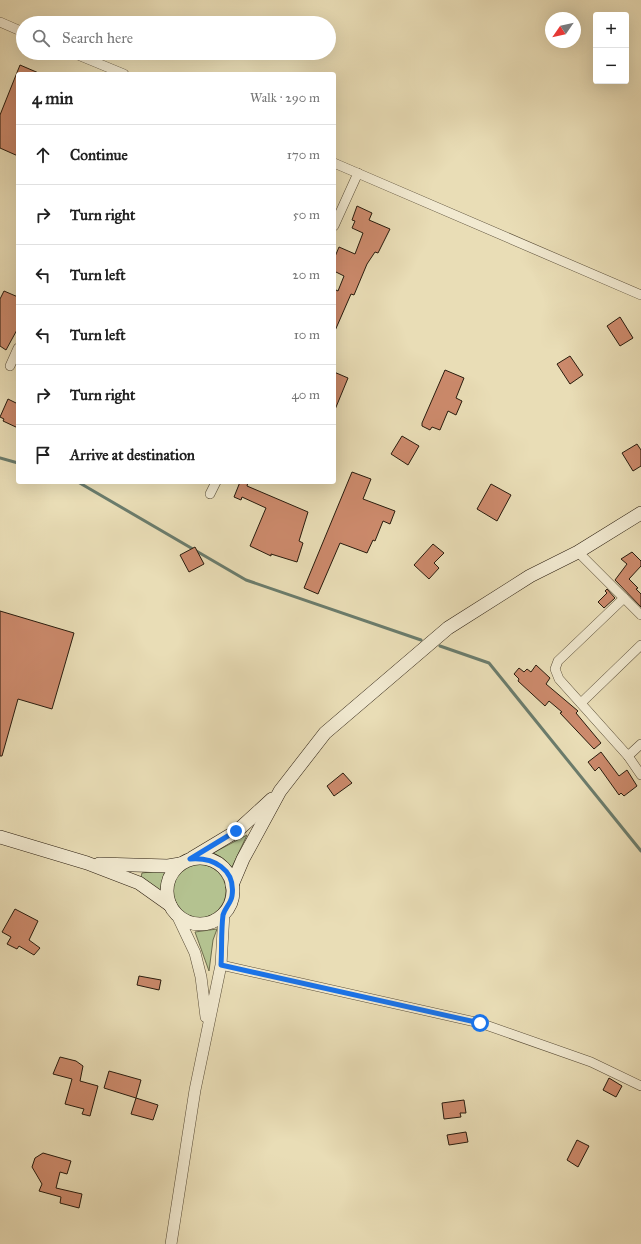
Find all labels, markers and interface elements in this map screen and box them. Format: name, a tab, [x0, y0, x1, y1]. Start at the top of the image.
north arrow	[545, 12, 581, 48]
map controls	[593, 12, 629, 84]
button: +	[593, 12, 629, 48]
search box	[16, 16, 336, 60]
icon: search	[30, 27, 52, 49]
text: Search here	[62, 29, 133, 47]
button: −	[593, 48, 629, 84]
text: 4 min	[32, 88, 73, 109]
text: Walk · 290 m	[250, 90, 320, 106]
icon: ahead	[32, 144, 54, 166]
text: Continue	[70, 146, 128, 164]
text: 170 m	[287, 147, 320, 163]
icon: right	[32, 204, 54, 226]
text: Turn right	[70, 206, 135, 224]
text: 50 m	[293, 207, 320, 223]
icon: left	[32, 264, 54, 286]
text: Turn left	[70, 266, 126, 284]
text: 20 m	[292, 267, 320, 283]
icon: left	[32, 324, 54, 346]
text: Turn left	[70, 326, 126, 344]
text: 10 m	[294, 327, 320, 343]
icon: right	[32, 384, 54, 406]
text: Turn right	[70, 386, 135, 404]
text: 40 m	[291, 387, 320, 403]
icon: arrive	[32, 444, 54, 466]
text: Arrive at destination	[70, 446, 195, 464]
route end	[227, 822, 245, 840]
route start	[471, 1014, 489, 1032]

